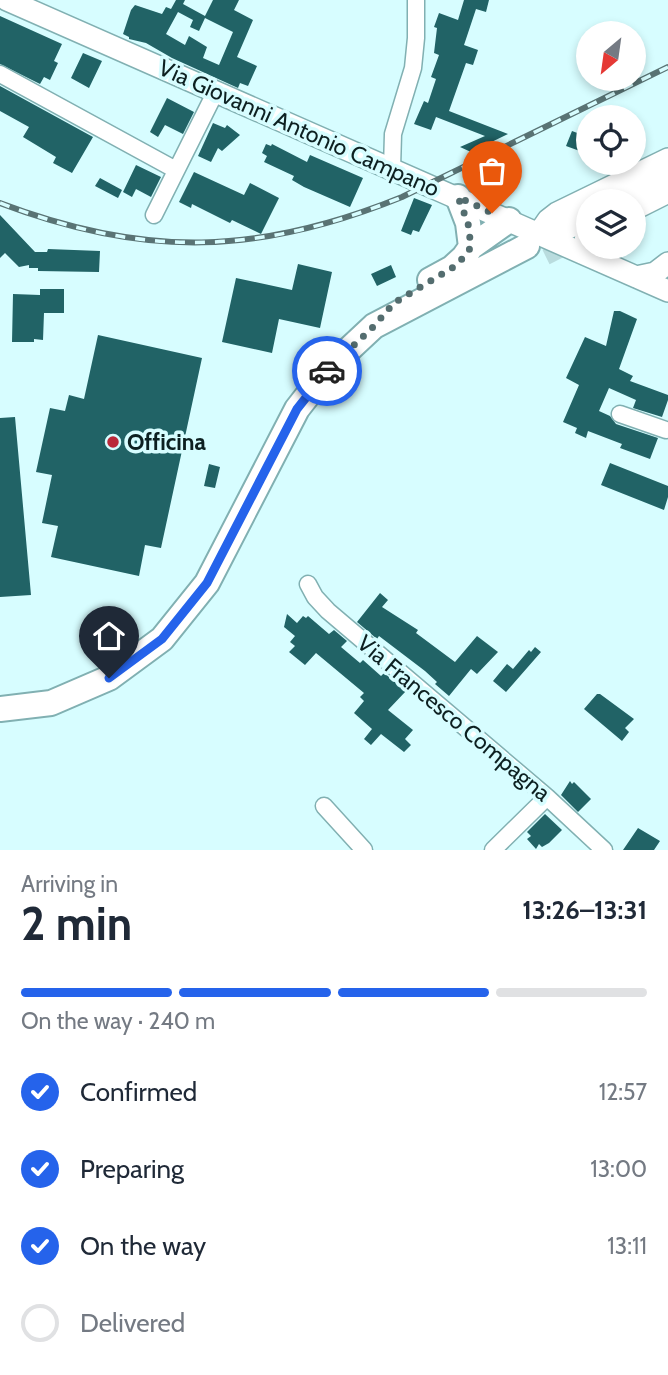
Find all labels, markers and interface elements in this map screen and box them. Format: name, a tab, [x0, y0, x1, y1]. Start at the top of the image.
north arrow	[576, 21, 646, 91]
map controls	[576, 21, 646, 259]
street label: Via Giovanni Antonio Campano	[154, 53, 444, 203]
button: locate	[576, 105, 646, 175]
pin	[462, 141, 522, 213]
icon: bag	[473, 152, 511, 190]
button: layers	[576, 189, 646, 259]
courier	[292, 336, 362, 406]
icon: car	[308, 352, 346, 390]
place label: Officina	[127, 428, 206, 456]
marker: Officina	[105, 434, 121, 450]
pin	[79, 606, 139, 678]
icon: home	[90, 617, 128, 655]
street label: Via Francesco Compagna	[352, 629, 556, 807]
text: Arriving in	[21, 870, 118, 898]
text: 13:26–13:31	[522, 894, 647, 926]
text: 2 min	[21, 896, 132, 952]
text: On the way · 240 m	[21, 1007, 215, 1035]
icon: check	[21, 1073, 59, 1111]
text: Confirmed	[80, 1076, 197, 1108]
text: 12:57	[599, 1078, 647, 1106]
icon: check	[21, 1150, 59, 1188]
text: Preparing	[80, 1153, 184, 1185]
text: 13:00	[590, 1155, 647, 1183]
icon: check	[21, 1227, 59, 1265]
text: On the way	[80, 1230, 206, 1262]
text: 13:11	[607, 1232, 647, 1260]
text: Delivered	[80, 1307, 185, 1339]

